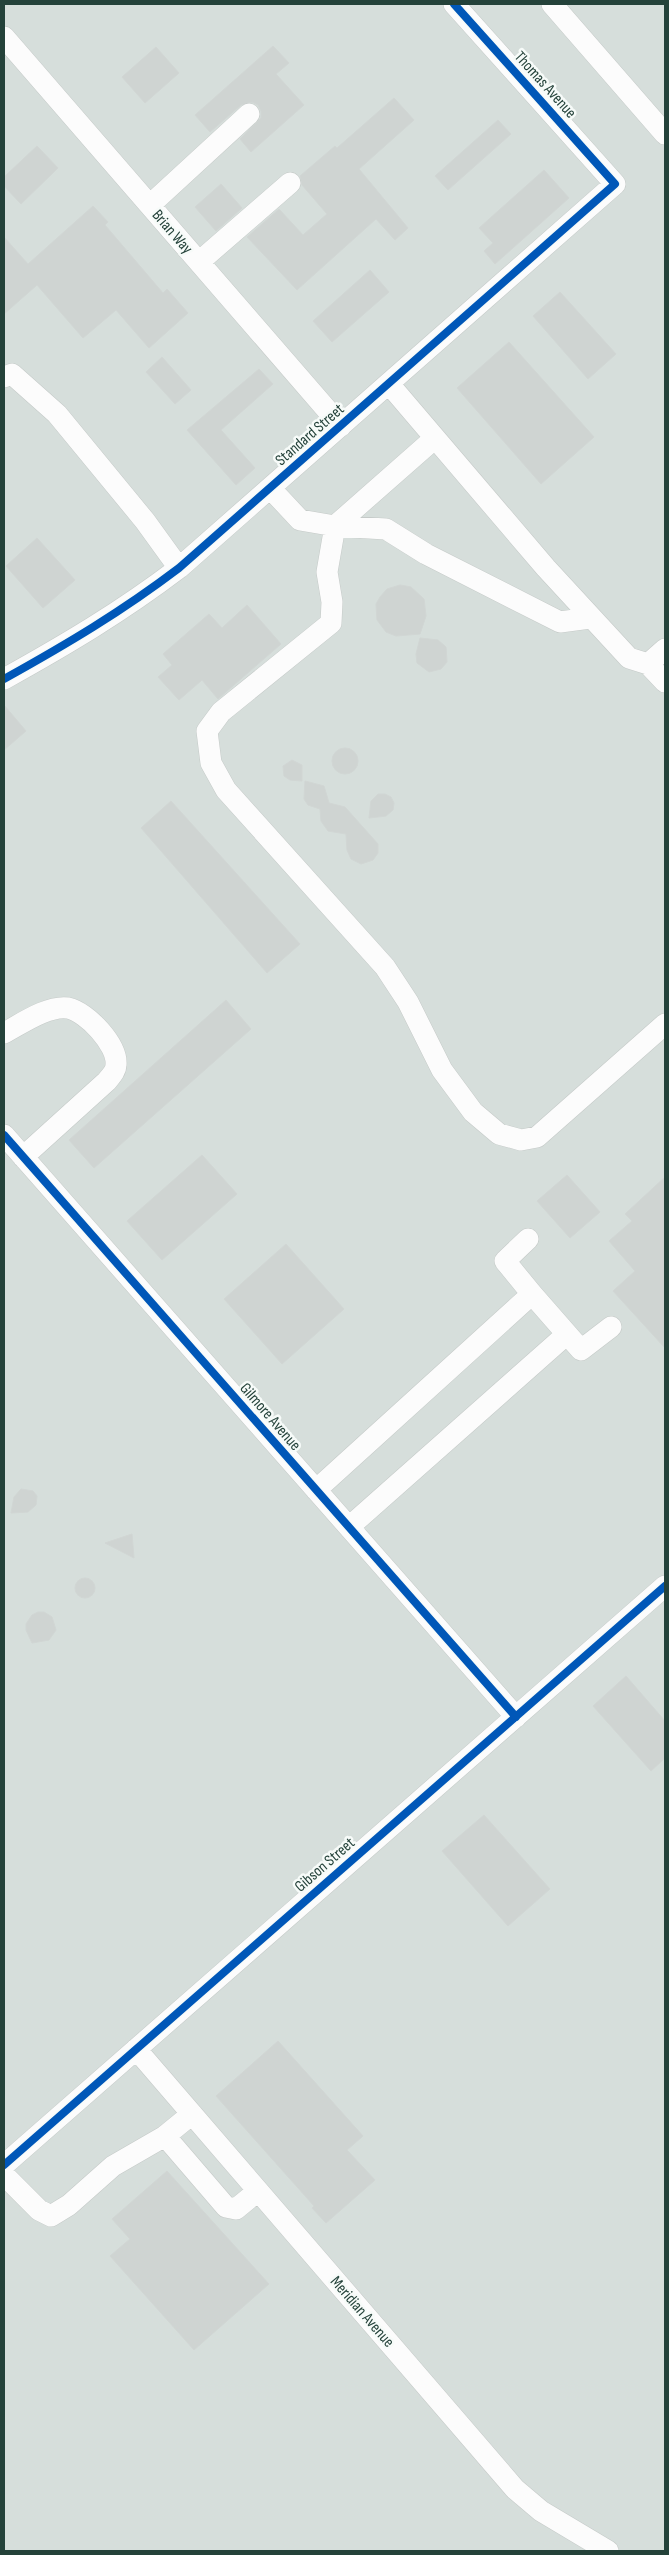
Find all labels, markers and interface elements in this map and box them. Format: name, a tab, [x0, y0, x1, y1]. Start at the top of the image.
street label: Thomas Avenue	[510, 48, 580, 122]
street label: Brian Way	[148, 206, 196, 258]
street label: Standard Street	[272, 400, 348, 470]
street label: Gilmore Avenue	[236, 1379, 304, 1455]
street label: Gibson Street	[291, 1834, 359, 1896]
street label: Meridian Avenue	[326, 2273, 398, 2351]

